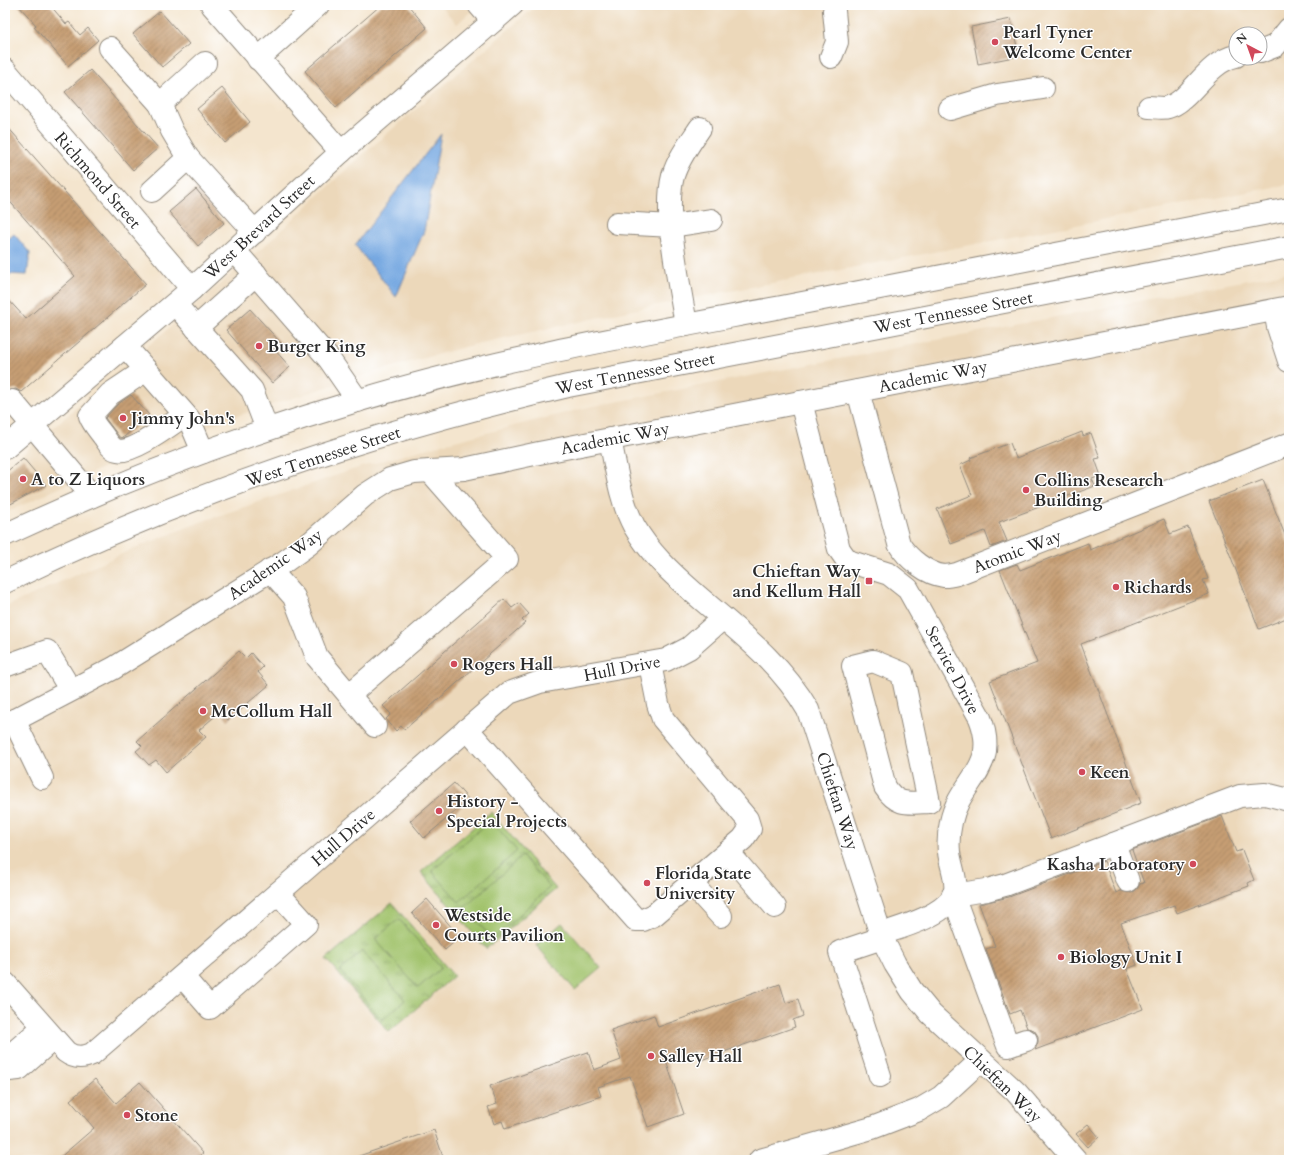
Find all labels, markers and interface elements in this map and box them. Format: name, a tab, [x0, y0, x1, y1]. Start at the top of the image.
place label: Pearl Tyner Welcome Center	[1002, 21, 1132, 64]
north arrow	[1228, 26, 1268, 66]
text: N	[1233, 30, 1251, 48]
marker: Pearl Tyner Welcome Center	[990, 37, 1000, 47]
street label: Richmond Street	[49, 127, 147, 234]
street label: West Brevard Street	[198, 169, 320, 286]
street label: West Tennessee Street	[871, 286, 1035, 339]
place label: Burger King	[267, 335, 366, 358]
marker: Burger King	[254, 341, 264, 351]
street label: West Tennessee Street	[553, 347, 717, 400]
street label: Academic Way	[877, 355, 990, 398]
place label: Jimmy John's	[128, 407, 235, 430]
marker: Jimmy John's	[118, 413, 128, 423]
street label: Academic Way	[559, 417, 672, 460]
street label: West Tennessee Street	[242, 420, 404, 493]
place label: A to Z Liquors	[31, 468, 145, 491]
place label: Collins Research Building	[1034, 469, 1164, 512]
marker: A to Z Liquors	[18, 474, 28, 484]
marker: Collins Research Building	[1021, 485, 1031, 495]
street label: Academic Way	[223, 523, 327, 606]
street label: Atomic Way	[970, 524, 1065, 579]
place label: Chieftan Way and Kellum Hall	[732, 560, 861, 603]
marker: Chieftan Way and Kellum Hall	[864, 576, 874, 586]
place label: Richards	[1124, 576, 1191, 599]
marker: Richards	[1111, 582, 1121, 592]
street label: Service Drive	[920, 622, 985, 718]
street label: Hull Drive	[582, 650, 663, 687]
place label: Rogers Hall	[462, 653, 553, 676]
marker: Rogers Hall	[449, 659, 459, 669]
place label: McCollum Hall	[211, 700, 332, 723]
marker: McCollum Hall	[198, 706, 208, 716]
street label: Chieftan Way	[811, 749, 864, 853]
place label: Keen	[1090, 761, 1130, 784]
marker: Keen	[1077, 767, 1087, 777]
place label: History - Special Projects	[447, 790, 567, 833]
street label: Hull Drive	[306, 803, 380, 872]
marker: History - Special Projects	[434, 806, 444, 816]
place label: Kasha Laboratory	[1047, 853, 1185, 876]
marker: Kasha Laboratory	[1188, 859, 1198, 869]
place label: Florida State University	[655, 862, 752, 905]
marker: Florida State University	[642, 878, 652, 888]
place label: Westside Courts Pavilion	[443, 904, 564, 947]
marker: Westside Courts Pavilion	[431, 920, 441, 930]
place label: Biology Unit I	[1069, 946, 1182, 969]
marker: Biology Unit I	[1056, 952, 1066, 962]
street label: Chieftan Way	[958, 1041, 1047, 1128]
place label: Salley Hall	[659, 1045, 742, 1068]
marker: Salley Hall	[646, 1051, 656, 1061]
place label: Stone	[135, 1104, 179, 1127]
marker: Stone	[122, 1110, 132, 1120]

